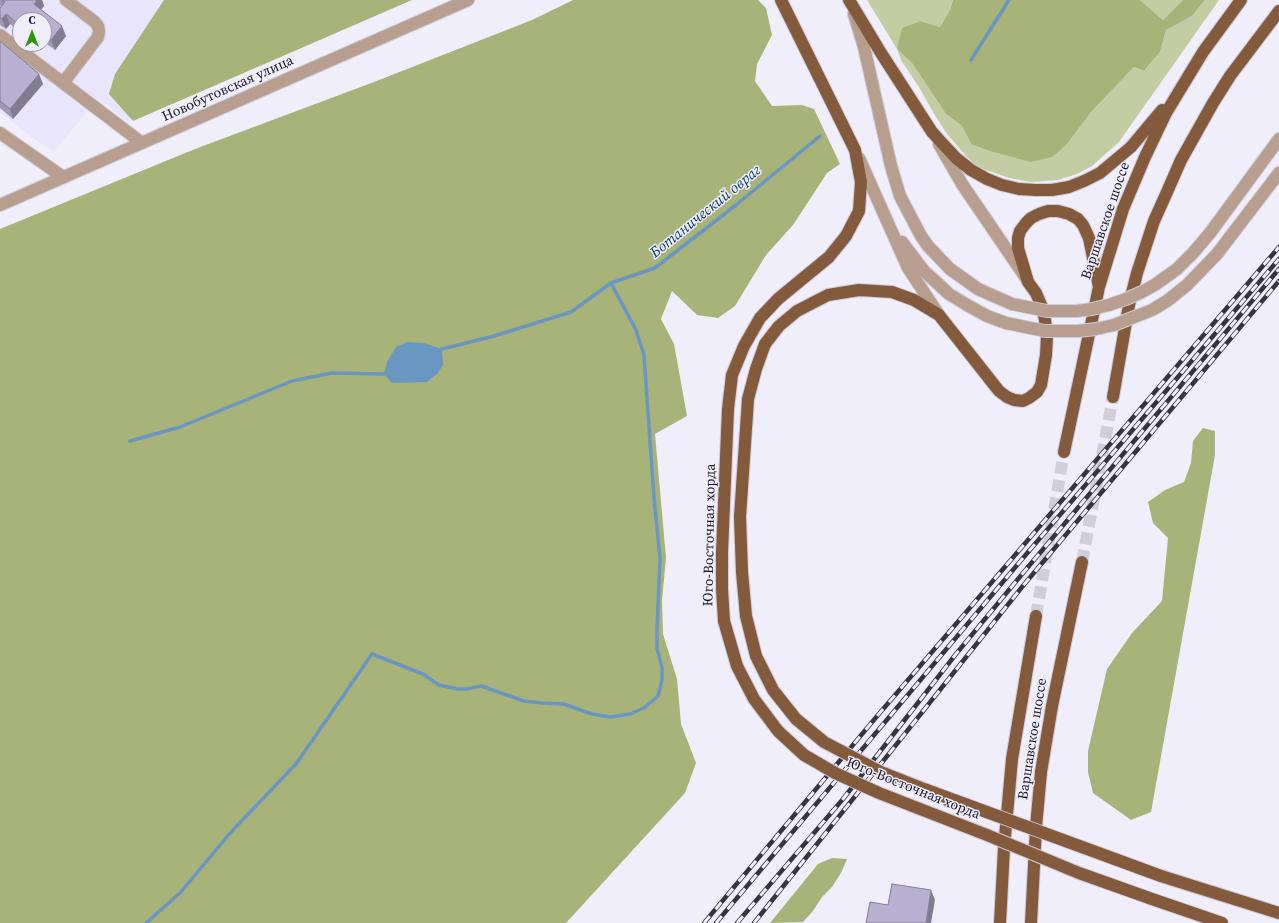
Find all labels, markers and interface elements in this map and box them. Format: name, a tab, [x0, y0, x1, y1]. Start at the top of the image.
north arrow	[12, 12, 52, 52]
text: С	[29, 13, 35, 28]
street label: Новобутовская улица	[160, 52, 296, 126]
street label: Варшавское шоссе	[1078, 160, 1134, 282]
water label: Ботанический овраг	[647, 162, 765, 262]
street label: Юго-Восточная хорда	[700, 464, 720, 606]
street label: Варшавское шоссе	[1015, 677, 1051, 801]
street label: Юго-Восточная хорда	[844, 754, 982, 824]

